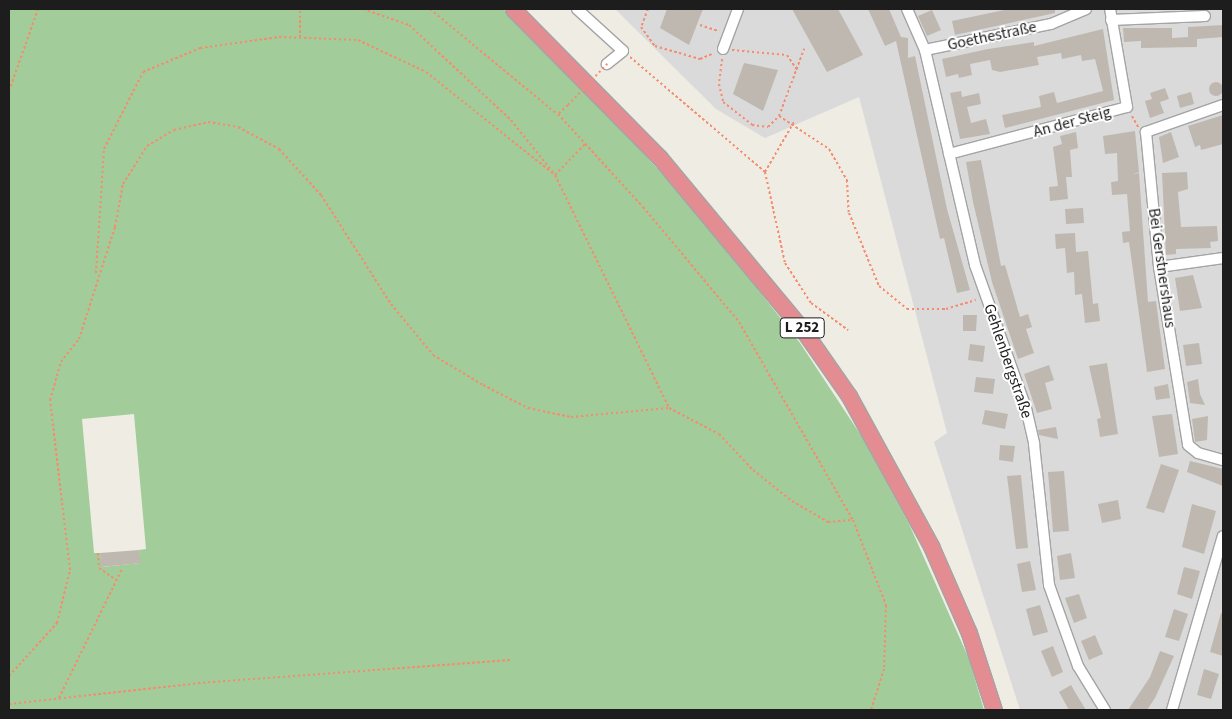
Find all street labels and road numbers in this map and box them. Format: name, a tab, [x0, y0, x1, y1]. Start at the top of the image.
street label: Goethestraße	[946, 17, 1038, 55]
street label: An der Steig	[1031, 102, 1113, 142]
street label: Bei Gerstnershaus	[1144, 207, 1180, 329]
street label: Gehlenbergstraße	[979, 301, 1037, 421]
road number: L 252	[780, 316, 824, 340]

